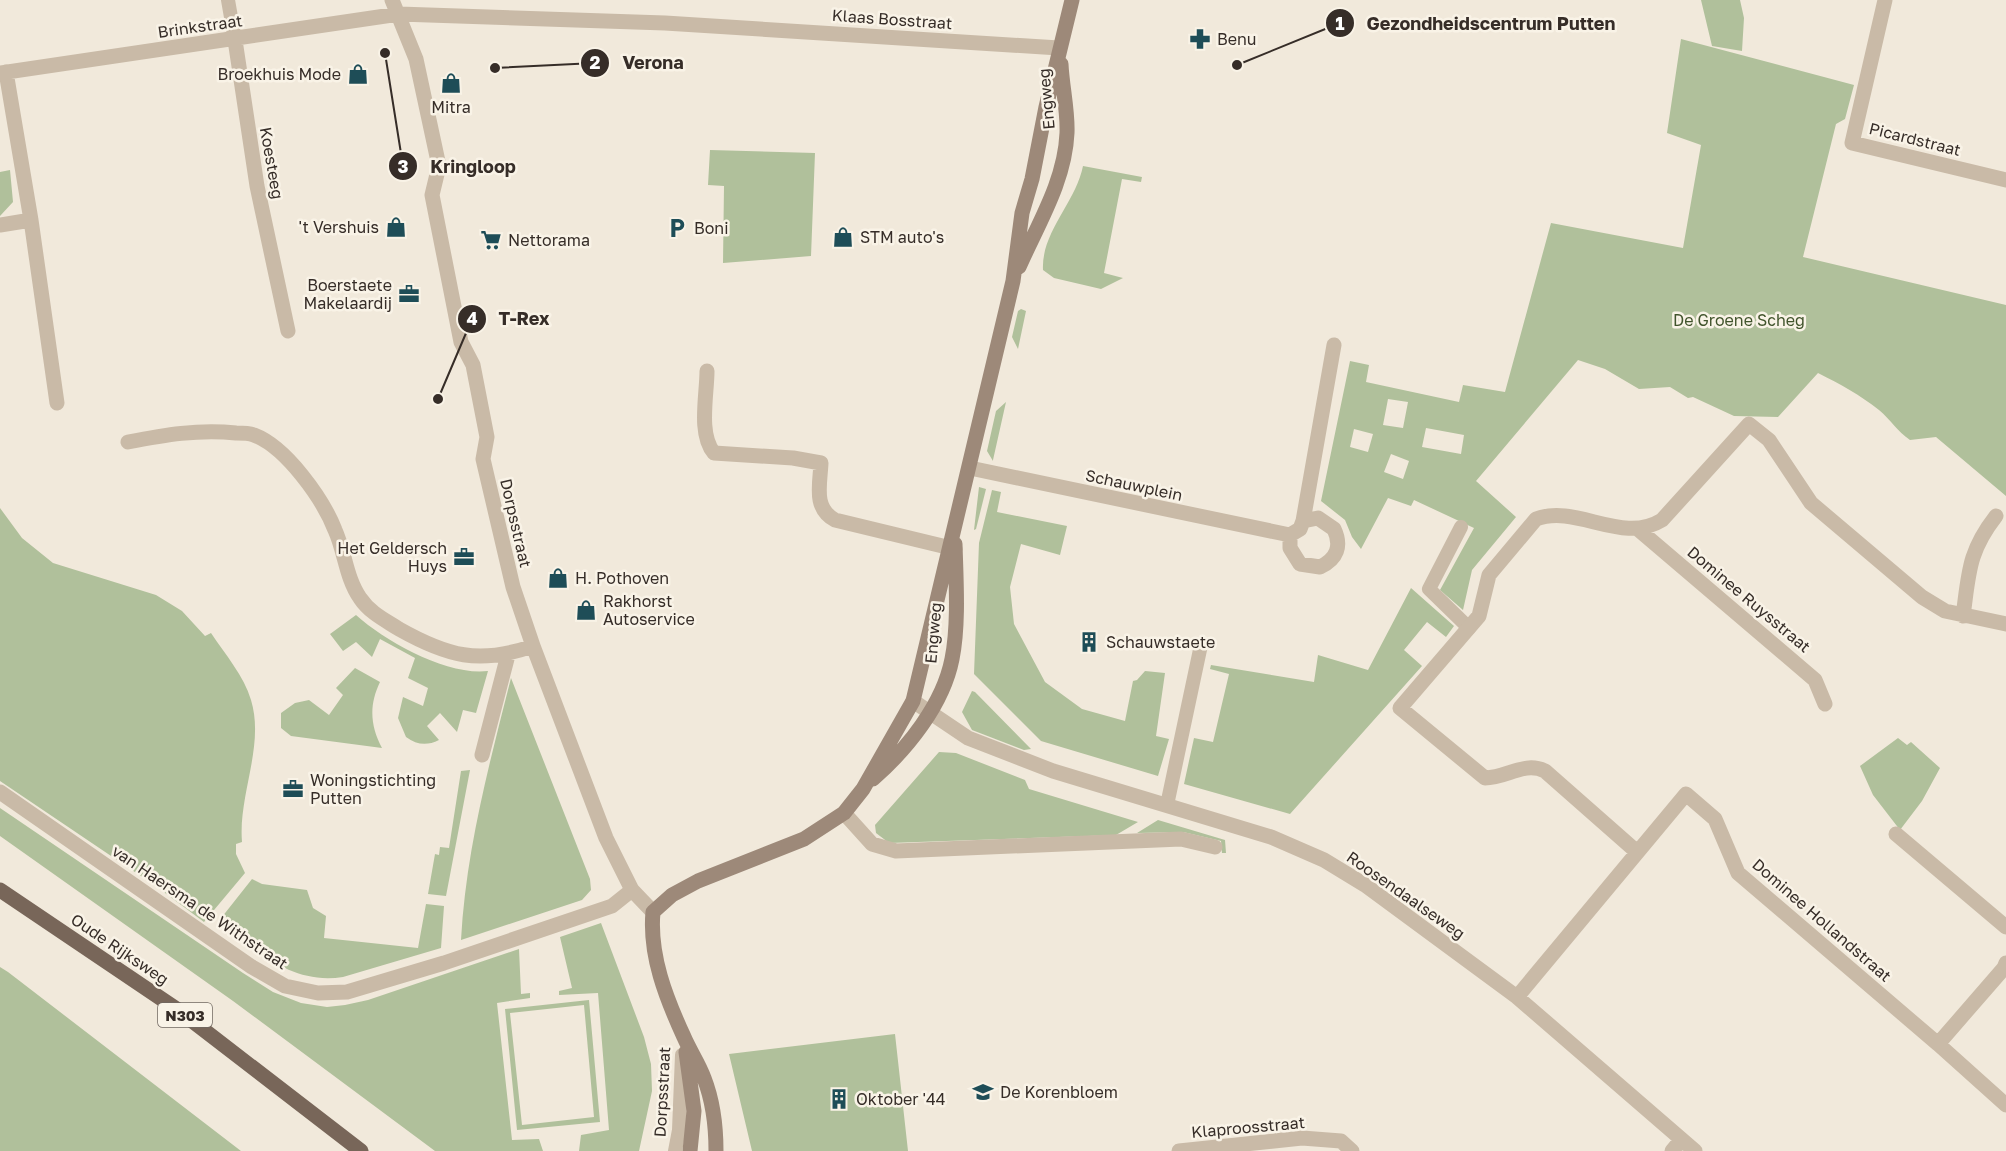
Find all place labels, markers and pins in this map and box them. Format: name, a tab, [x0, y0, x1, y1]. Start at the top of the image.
callout: Gezondheidscentrum Putten	[1325, 5, 1628, 41]
pharmacy icon: Benu	[1188, 27, 1212, 51]
place label: Benu	[1217, 29, 1257, 49]
callout: Verona	[580, 45, 695, 81]
shop icon: Broekhuis Mode	[346, 62, 370, 86]
place label: Broekhuis Mode	[218, 64, 341, 84]
shop icon: Mitra	[439, 71, 463, 95]
place label: Mitra	[431, 97, 471, 117]
callout: Kringloop	[388, 148, 528, 184]
shop icon: 't Vershuis	[384, 215, 408, 239]
parking icon: Boni	[665, 216, 689, 240]
place label: 't Vershuis	[299, 217, 379, 237]
place label: Boni	[694, 218, 728, 238]
shop icon: STM auto's	[831, 225, 855, 249]
place label: STM auto's	[860, 227, 944, 247]
supermarket icon: Nettorama	[479, 228, 503, 252]
place label: Nettorama	[508, 230, 590, 250]
place label: Boerstaete Makelaardij	[304, 275, 392, 313]
office icon: Boerstaete Makelaardij	[397, 282, 421, 306]
callout: T-Rex	[457, 301, 562, 337]
place label: Het Geldersch Huys	[337, 538, 447, 576]
office icon: Het Geldersch Huys	[452, 545, 476, 569]
shop icon: H. Pothoven	[546, 566, 570, 590]
place label: H. Pothoven	[575, 568, 669, 588]
place label: Rakhorst Autoservice	[603, 591, 695, 629]
shop icon: Rakhorst Autoservice	[574, 598, 598, 622]
building icon: Schauwstaete	[1077, 630, 1101, 654]
place label: Schauwstaete	[1106, 632, 1215, 652]
place label: Woningstichting Putten	[310, 770, 436, 808]
office icon: Woningstichting Putten	[281, 777, 305, 801]
school or university icon: De Korenbloem	[971, 1080, 995, 1104]
place label: De Korenbloem	[1000, 1082, 1118, 1102]
building icon: Oktober '44	[827, 1087, 851, 1111]
place label: Oktober '44	[856, 1089, 946, 1109]

